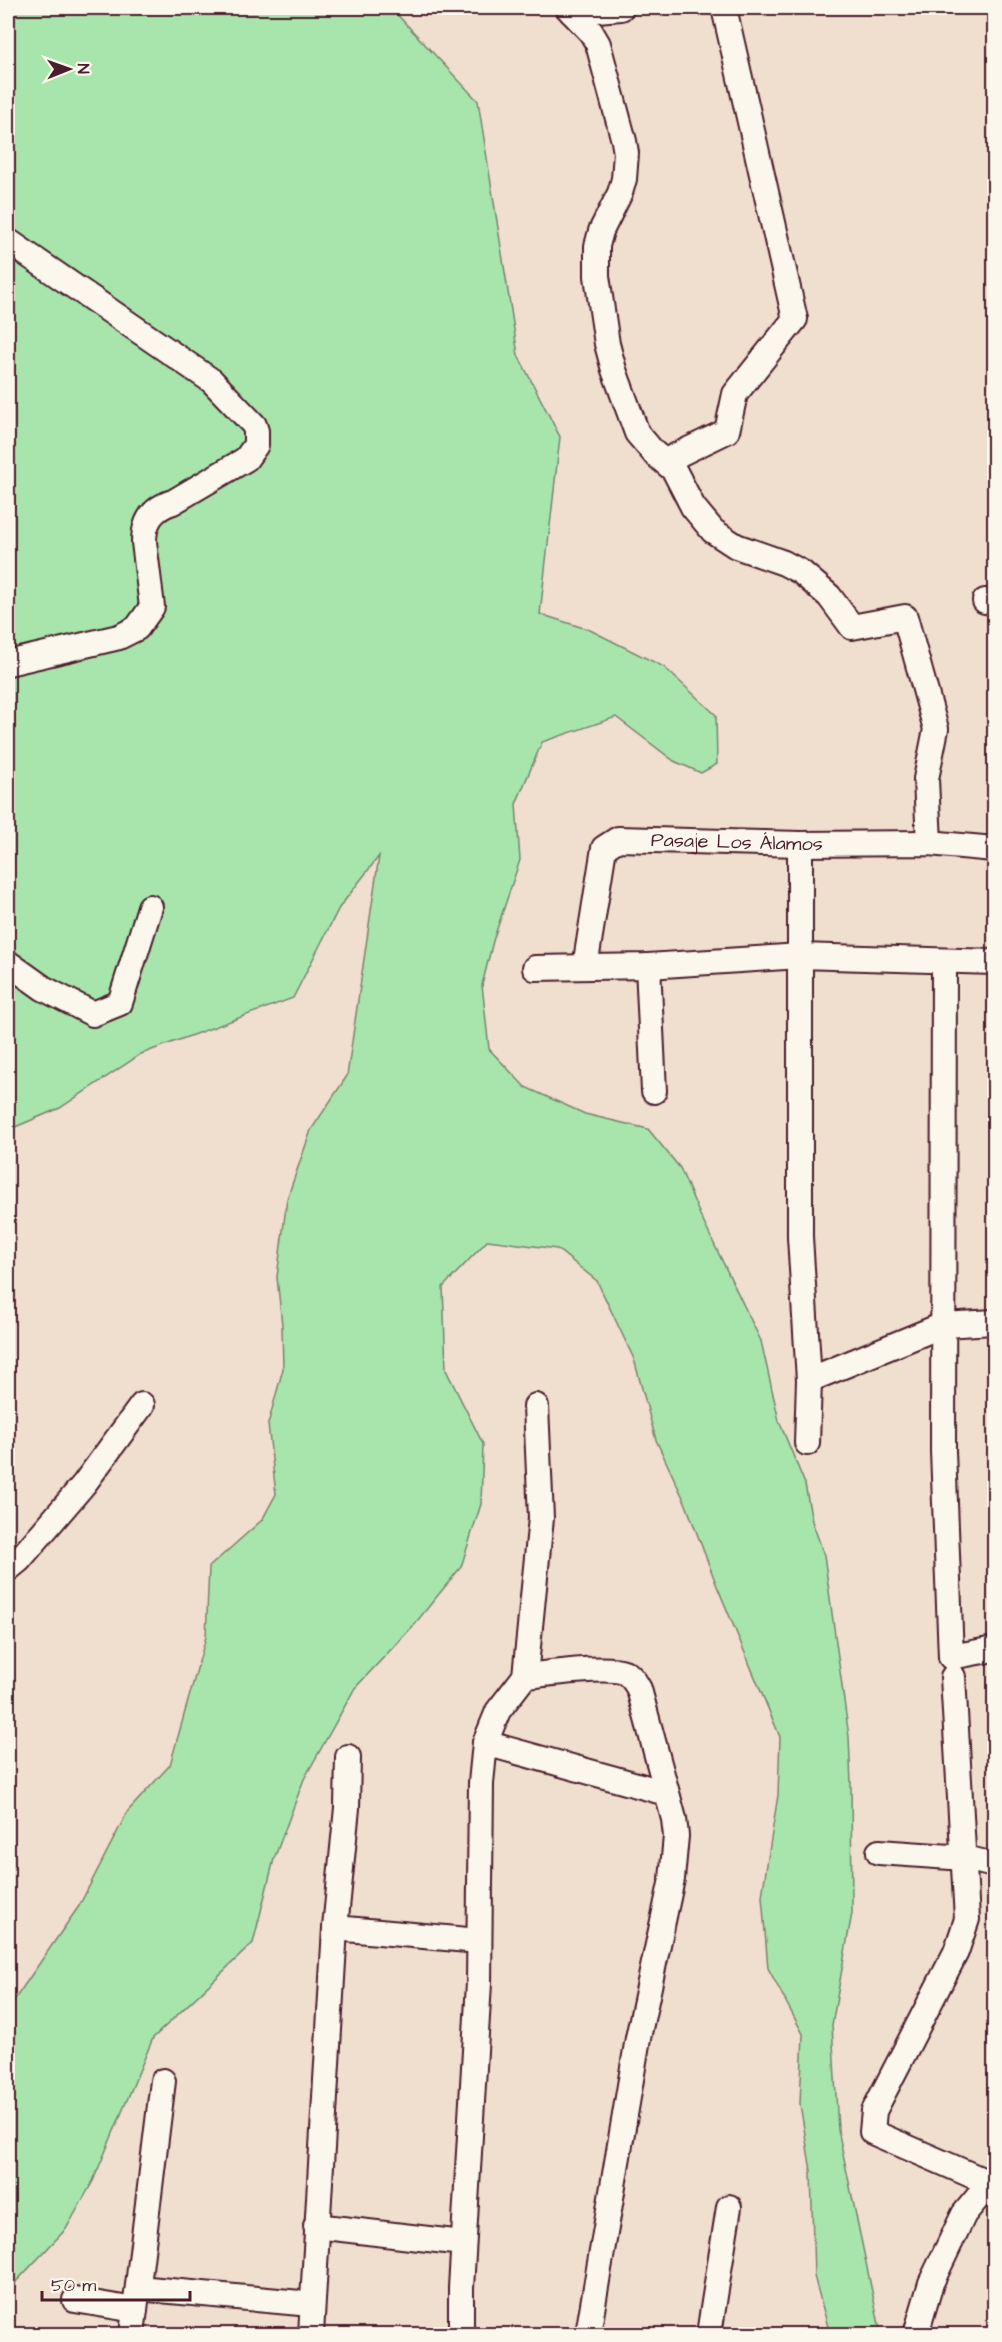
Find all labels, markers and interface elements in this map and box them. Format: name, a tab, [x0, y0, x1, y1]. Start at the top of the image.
north arrow	[39, 39, 99, 99]
text: N	[72, 64, 94, 74]
street label: Pasaje Los Álamos	[651, 826, 823, 858]
scale bar	[42, 2264, 190, 2302]
text: 50 m	[51, 2273, 96, 2298]

